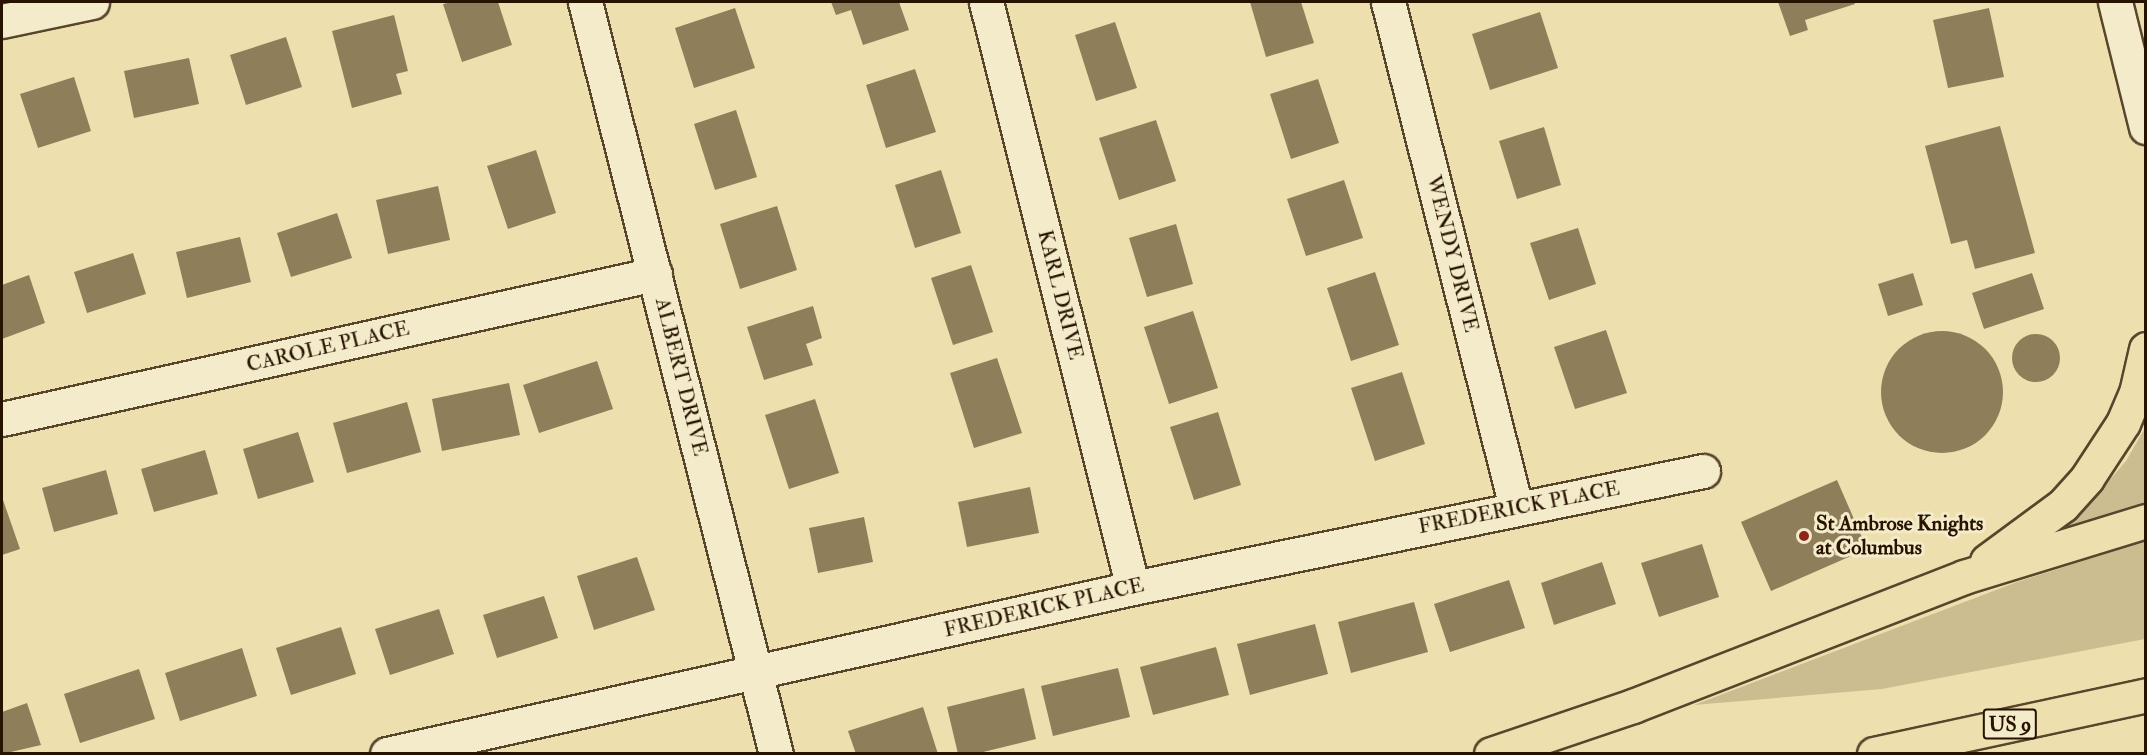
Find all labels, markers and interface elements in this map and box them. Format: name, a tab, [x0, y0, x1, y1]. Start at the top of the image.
street label: WENDY DRIVE	[1420, 173, 1484, 335]
street label: KARL DRIVE	[1032, 227, 1088, 363]
street label: ALBERT DRIVE	[649, 295, 713, 459]
street label: CAROLE PLACE	[244, 316, 412, 378]
street label: FREDERICK PLACE	[1416, 476, 1622, 540]
place label: St Ambrose Knights at Columbus	[1816, 511, 1983, 561]
marker: St Ambrose Knights at Columbus	[1797, 529, 1811, 543]
street label: FREDERICK PLACE	[941, 573, 1147, 643]
road number: US 9	[1982, 707, 2038, 741]

